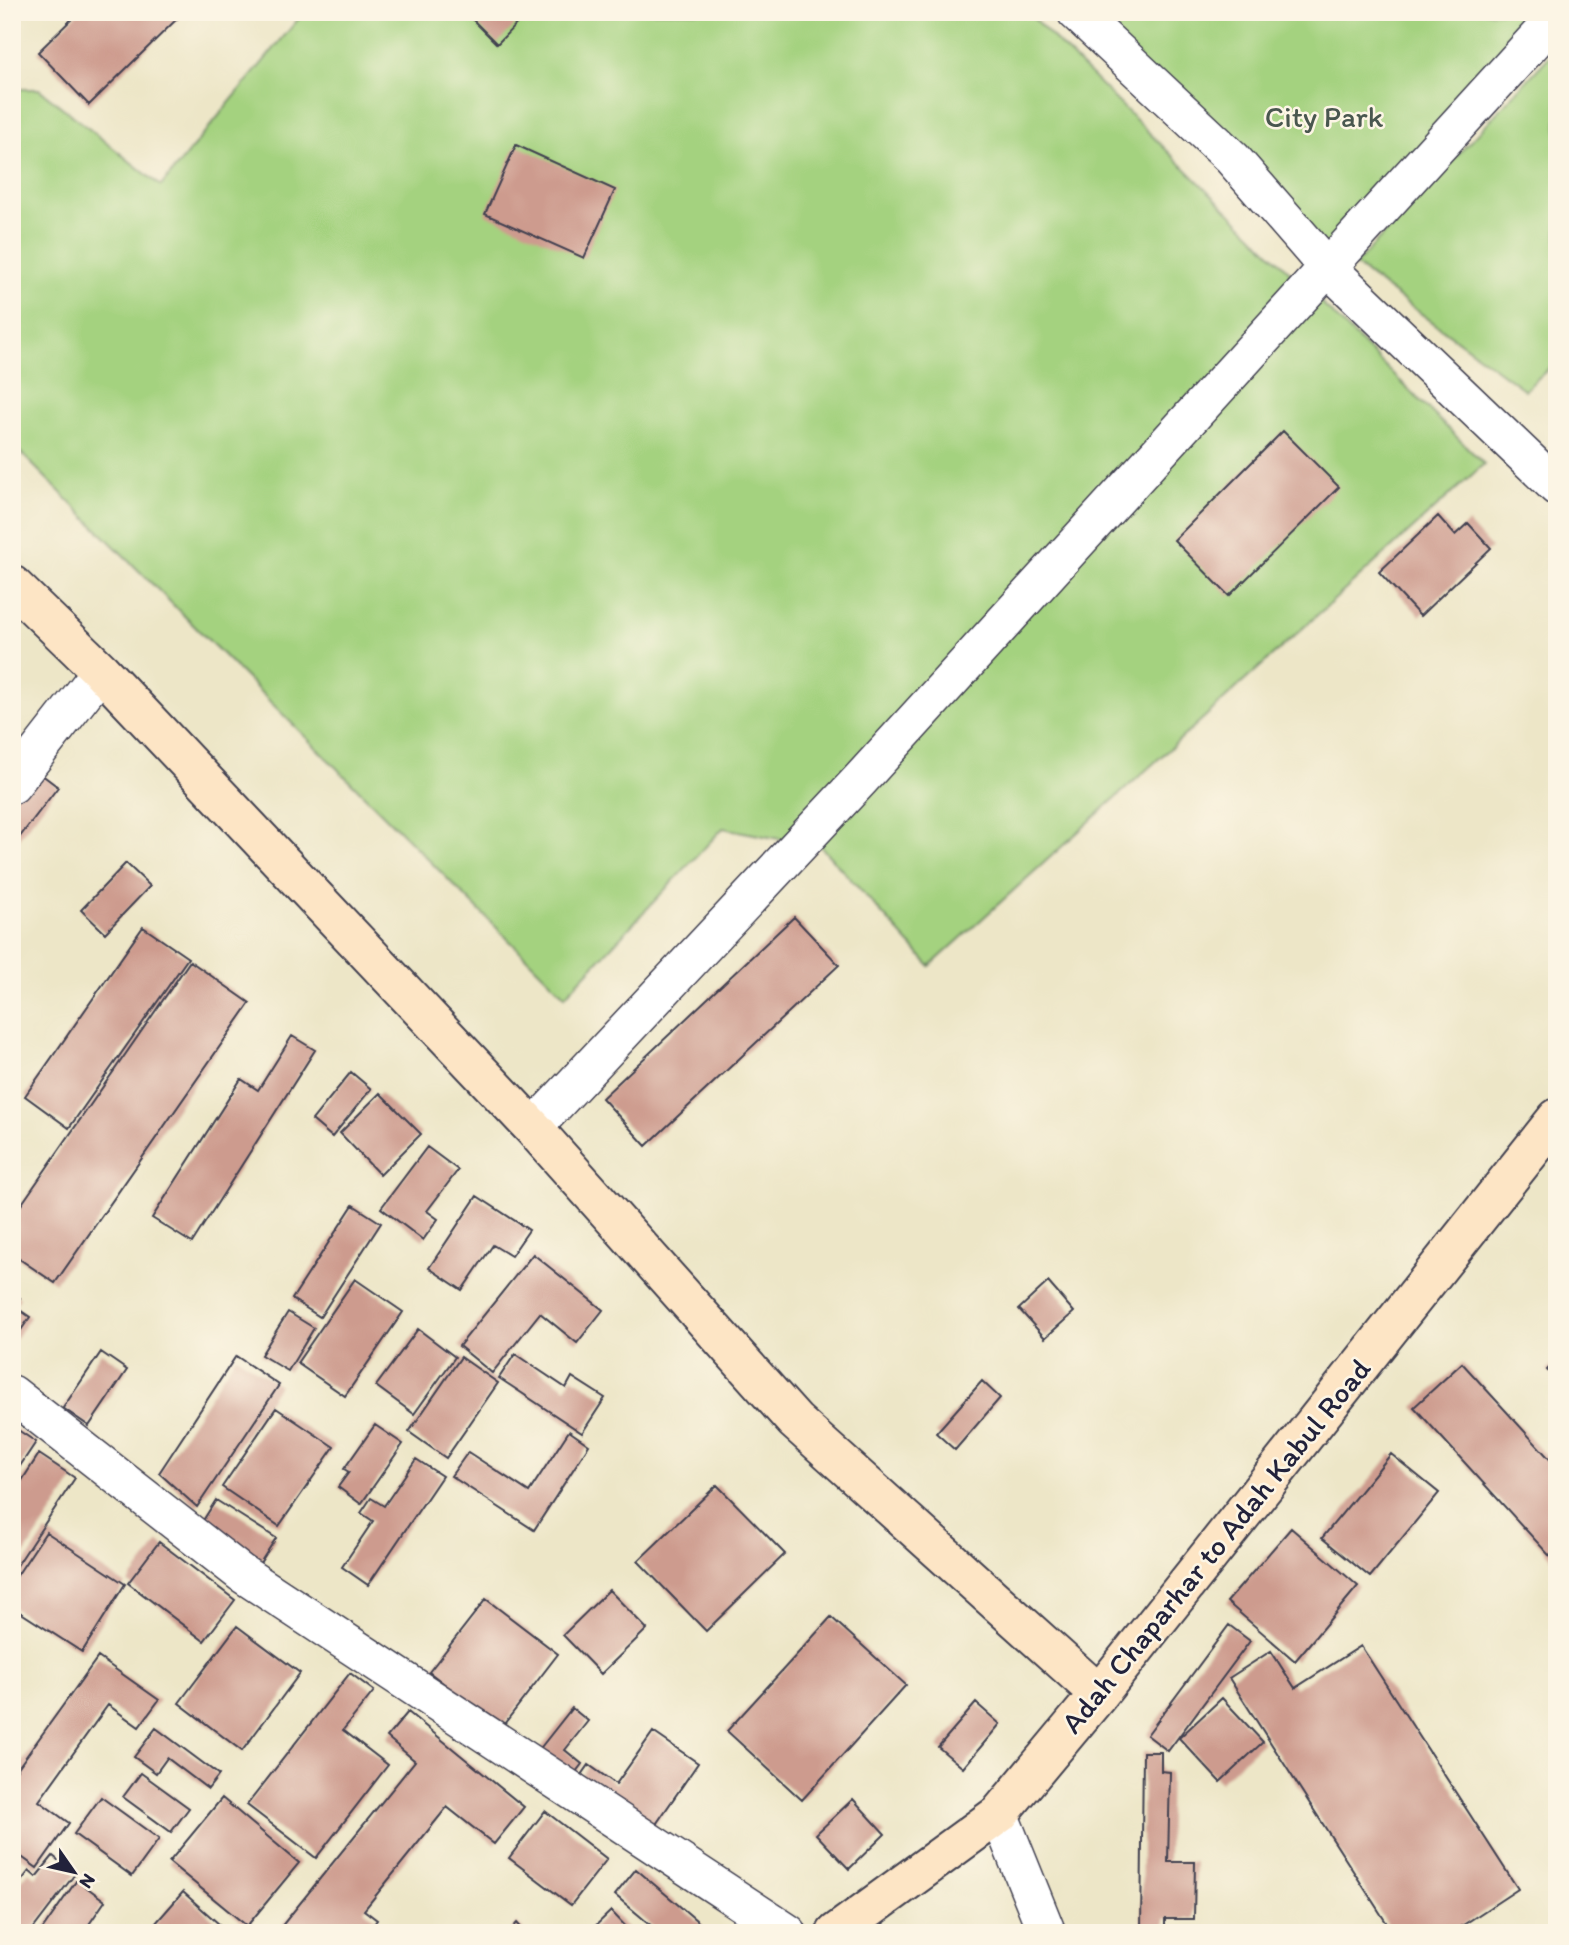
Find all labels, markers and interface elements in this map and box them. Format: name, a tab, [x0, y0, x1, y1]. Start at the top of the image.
park label: City Park	[1265, 98, 1384, 135]
street label: Adah Chaparhar to Adah Kabul Road	[1053, 1350, 1379, 1741]
north arrow	[38, 1836, 108, 1906]
text: N	[75, 1869, 101, 1893]

